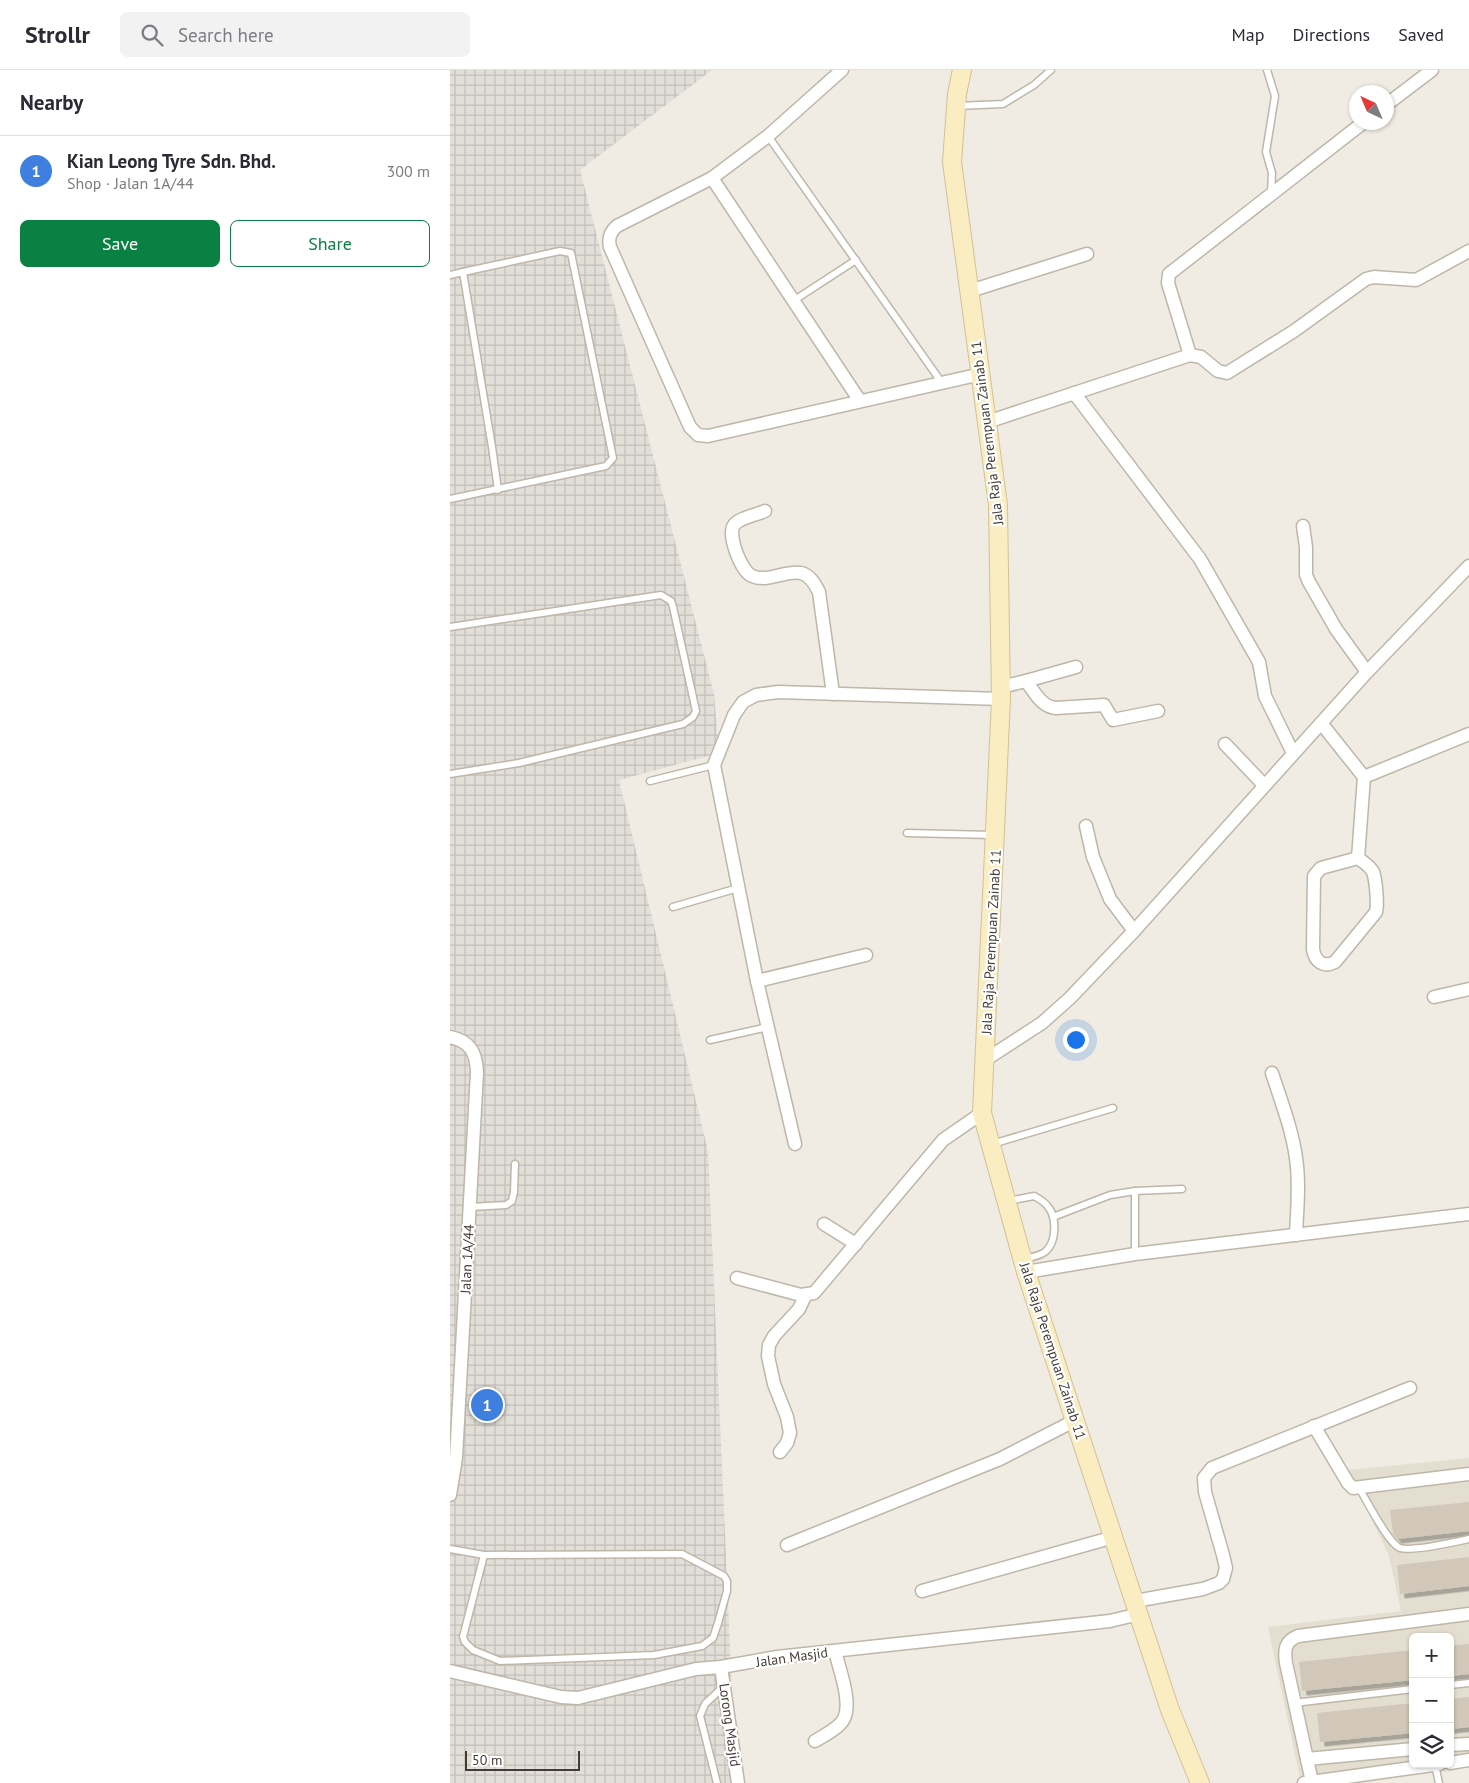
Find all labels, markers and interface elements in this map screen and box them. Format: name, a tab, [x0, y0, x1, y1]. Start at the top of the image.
search box	[120, 12, 470, 57]
text: Strollr	[25, 19, 90, 50]
icon: search	[138, 21, 166, 49]
text: Search here	[178, 23, 274, 47]
text: Map	[1232, 23, 1264, 46]
text: Directions	[1292, 23, 1370, 46]
text: Saved	[1398, 23, 1444, 46]
north arrow	[1349, 85, 1394, 130]
text: Nearby	[20, 89, 83, 116]
text: Kian Leong Tyre Sdn. Bhd.	[67, 149, 276, 173]
text: 1	[31, 161, 41, 181]
text: 300 m	[387, 161, 430, 181]
text: Shop · Jalan 1A/44	[67, 173, 194, 193]
button: Save	[20, 220, 220, 267]
button: Share	[230, 220, 430, 267]
street label: Jala Raja Perempuan Zainab 11	[967, 340, 1007, 527]
street label: Jala Raja Perempuan Zainab 11	[977, 849, 1005, 1036]
your location	[1063, 1027, 1089, 1053]
street label: Jalan 1A/44	[456, 1223, 478, 1295]
street label: Jala Raja Perempuan Zainab 11	[1015, 1259, 1090, 1442]
pin: 1	[471, 1386, 503, 1424]
map controls	[1409, 1633, 1454, 1768]
button: +	[1409, 1633, 1454, 1678]
street label: Jalan Masjid	[754, 1643, 829, 1671]
button: −	[1409, 1678, 1454, 1723]
street label: Lorong Masjid	[715, 1682, 745, 1768]
button: layers	[1409, 1723, 1454, 1768]
scale bar	[465, 1748, 580, 1771]
text: 50 m	[472, 1751, 502, 1769]

